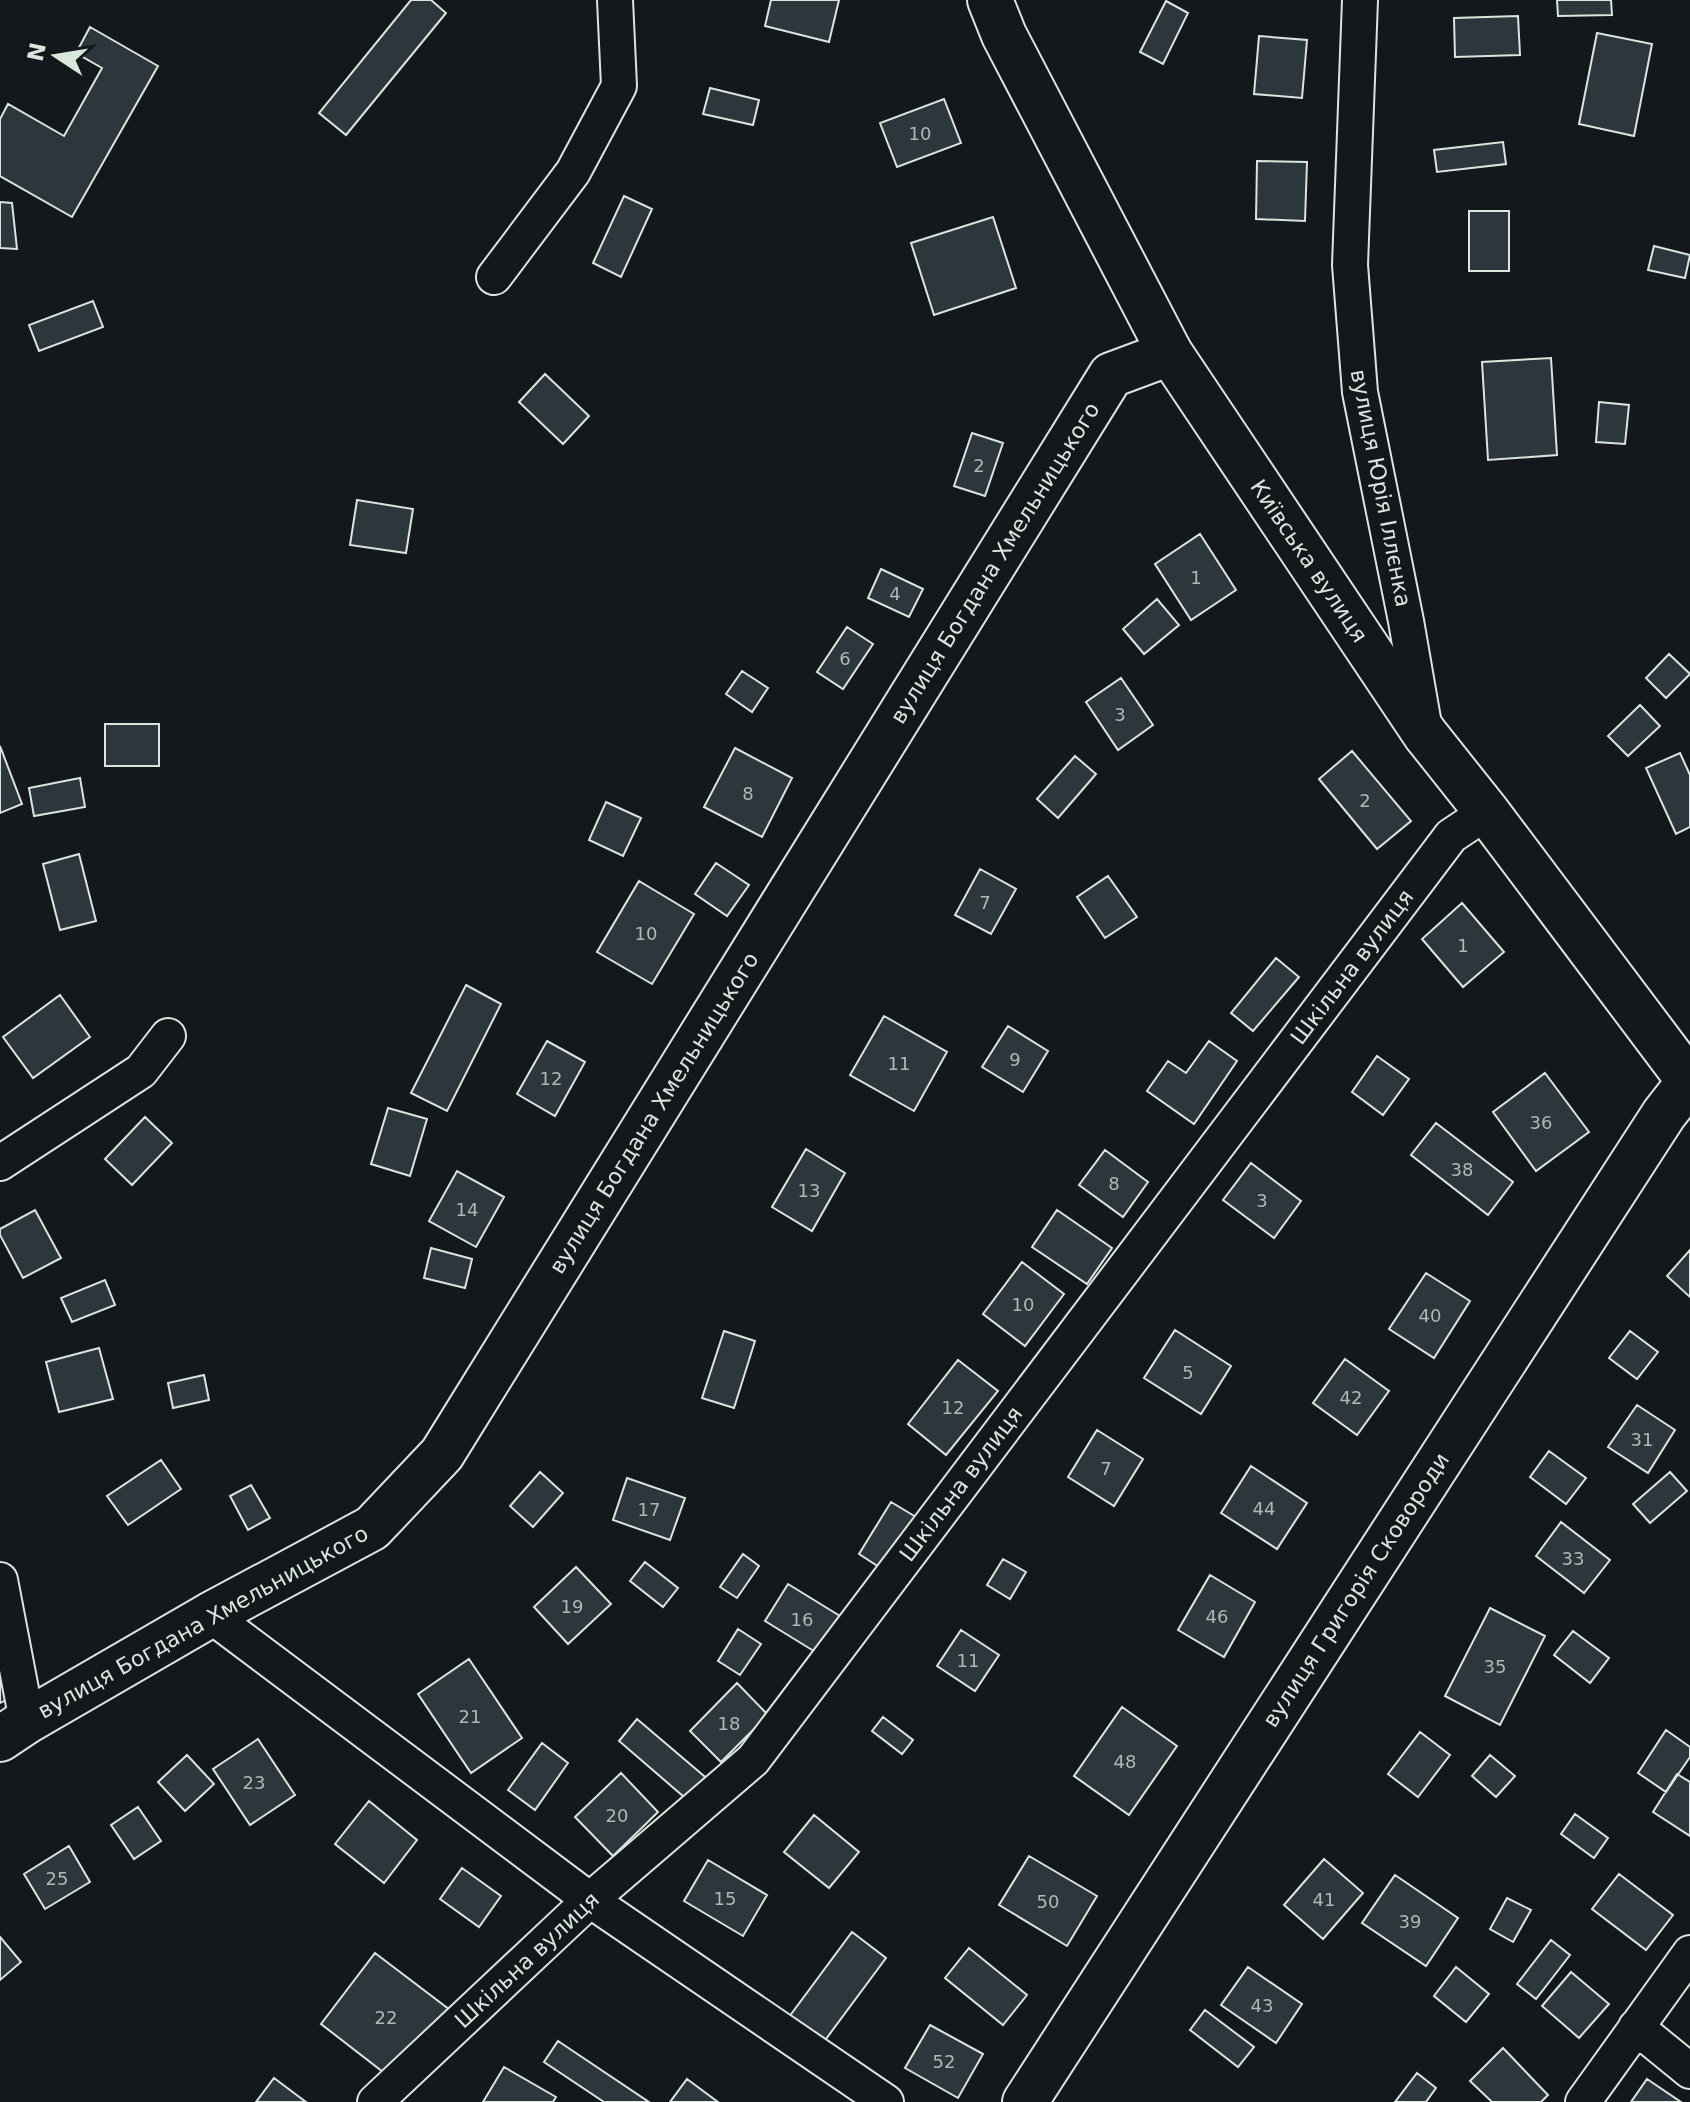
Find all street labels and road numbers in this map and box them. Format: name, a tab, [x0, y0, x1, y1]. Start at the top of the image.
street label: вулиця Юрія Іллєнка	[1346, 367, 1416, 609]
street label: вулиця Богдана Хмельницького	[885, 398, 1105, 728]
street label: Київська вулиця	[1245, 475, 1373, 647]
street label: Шкільна вулиця	[1286, 885, 1418, 1049]
street label: вулиця Богдана Хмельницького	[544, 948, 764, 1278]
street label: Шкільна вулиця	[895, 1402, 1027, 1566]
street label: вулиця Григорія Сковороди	[1258, 1448, 1454, 1732]
street label: вулиця Богдана Хмельницького	[33, 1520, 373, 1724]
street label: Шкільна вулиця	[450, 1887, 604, 2033]

